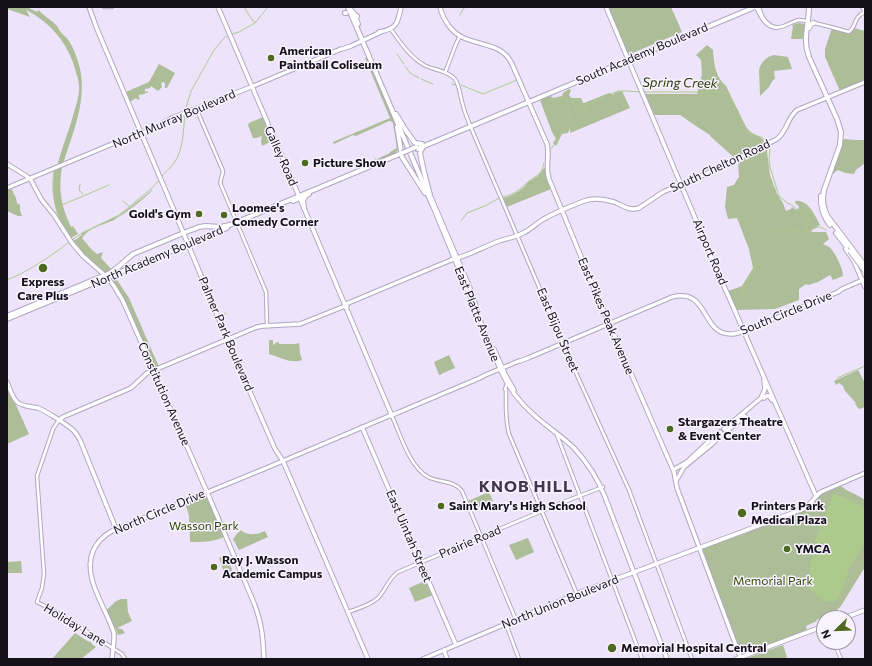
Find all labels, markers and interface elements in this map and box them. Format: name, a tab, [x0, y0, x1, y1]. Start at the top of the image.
street label: South Academy Boulevard	[574, 20, 710, 88]
place label: American Paintball Coliseum	[279, 44, 382, 72]
marker: American Paintball Coliseum	[266, 53, 276, 63]
water label: Spring Creek	[642, 75, 718, 91]
street label: North Murray Boulevard	[110, 87, 238, 151]
street label: Galley Road	[261, 124, 301, 188]
street label: South Chelton Road	[668, 137, 772, 195]
place label: Picture Show	[313, 156, 386, 170]
marker: Picture Show	[300, 158, 310, 168]
place label: Loomee's Comedy Corner	[232, 201, 319, 229]
place label: Gold's Gym	[129, 207, 191, 221]
marker: Gold's Gym	[194, 209, 204, 219]
marker: Loomee's Comedy Corner	[219, 210, 229, 220]
street label: Airport Road	[690, 217, 730, 287]
street label: North Academy Boulevard	[89, 223, 225, 291]
street label: East Pikes Peak Avenue	[575, 255, 637, 377]
marker: Express Care Plus	[37, 262, 49, 274]
street label: East Platte Avenue	[451, 264, 503, 364]
place label: Express Care Plus	[17, 275, 69, 303]
street label: Palmer Park Boulevard	[195, 275, 257, 393]
street label: East Bijou Street	[534, 286, 582, 374]
street label: South Circle Drive	[738, 288, 834, 338]
street label: Constitution Avenue	[135, 340, 193, 448]
place label: Stargazers Theatre & Event Center	[678, 415, 783, 443]
marker: Stargazers Theatre & Event Center	[665, 424, 675, 434]
district label: KNOB HILL	[479, 477, 573, 497]
street label: North Circle Drive	[111, 486, 207, 538]
street label: East Uintah Street	[383, 488, 435, 584]
place label: Saint Mary's High School	[449, 499, 586, 513]
place label: Printers Park Medical Plaza	[751, 499, 827, 527]
marker: Saint Mary's High School	[436, 501, 446, 511]
marker: Printers Park Medical Plaza	[736, 507, 748, 519]
park label: Wasson Park	[169, 519, 239, 533]
street label: Prairie Road	[437, 522, 503, 562]
place label: YMCA	[795, 542, 831, 556]
marker: YMCA	[782, 544, 792, 554]
place label: Roy J. Wasson Academic Campus	[222, 553, 322, 581]
marker: Roy J. Wasson Academic Campus	[209, 562, 219, 572]
street label: North Union Boulevard	[499, 572, 621, 632]
park label: Memorial Park	[733, 574, 813, 588]
street label: Holiday Lane	[41, 601, 109, 649]
north arrow	[816, 610, 856, 650]
text: N	[818, 628, 833, 641]
place label: Memorial Hospital Central	[621, 641, 767, 655]
marker: Memorial Hospital Central	[606, 642, 618, 654]

